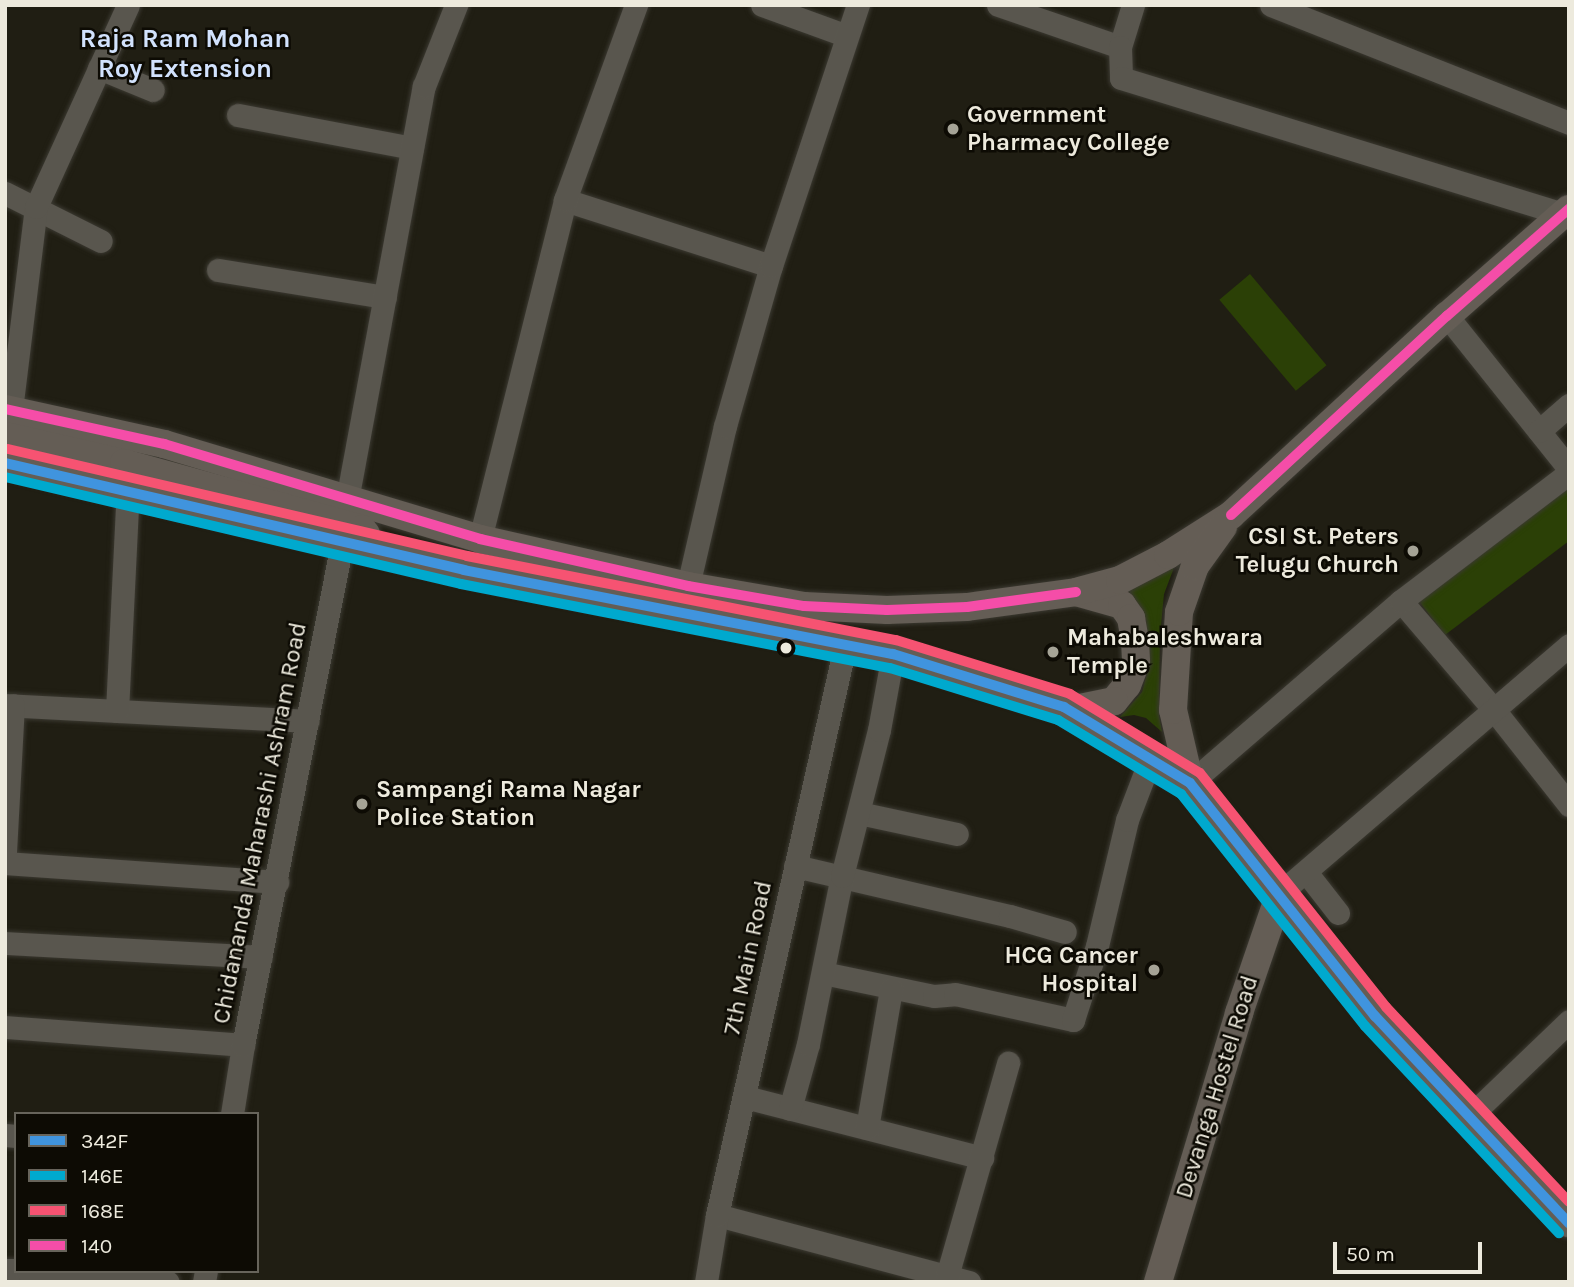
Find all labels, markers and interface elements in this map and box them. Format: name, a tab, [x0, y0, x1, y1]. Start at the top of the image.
district label: Raja Ram Mohan Roy Extension	[80, 23, 290, 84]
place label: Government Pharmacy College	[967, 101, 1170, 157]
marker: Government Pharmacy College	[945, 121, 961, 137]
place label: CSI St. Peters Telugu Church	[1236, 523, 1399, 579]
marker: CSI St. Peters Telugu Church	[1405, 543, 1421, 559]
street label: Chidananda Maharashi Ashram Road	[207, 620, 313, 1026]
place label: Mahabaleshwara Temple	[1067, 624, 1263, 680]
unlabelled marker	[779, 641, 793, 655]
marker: Mahabaleshwara Temple	[1045, 644, 1061, 660]
place label: Sampangi Rama Nagar Police Station	[376, 776, 641, 832]
marker: Sampangi Rama Nagar Police Station	[354, 796, 370, 812]
street label: 7th Main Road	[718, 878, 778, 1038]
place label: HCG Cancer Hospital	[1005, 942, 1138, 998]
marker: HCG Cancer Hospital	[1144, 960, 1164, 980]
street label: Devanga Hostel Road	[1169, 972, 1265, 1202]
legend	[14, 1112, 259, 1273]
text: 342F	[81, 1129, 128, 1153]
text: 146E	[81, 1164, 124, 1188]
text: 168E	[81, 1199, 125, 1223]
scale bar	[1336, 1228, 1485, 1272]
text: 140	[81, 1234, 112, 1258]
text: 50 m	[1346, 1242, 1395, 1266]

